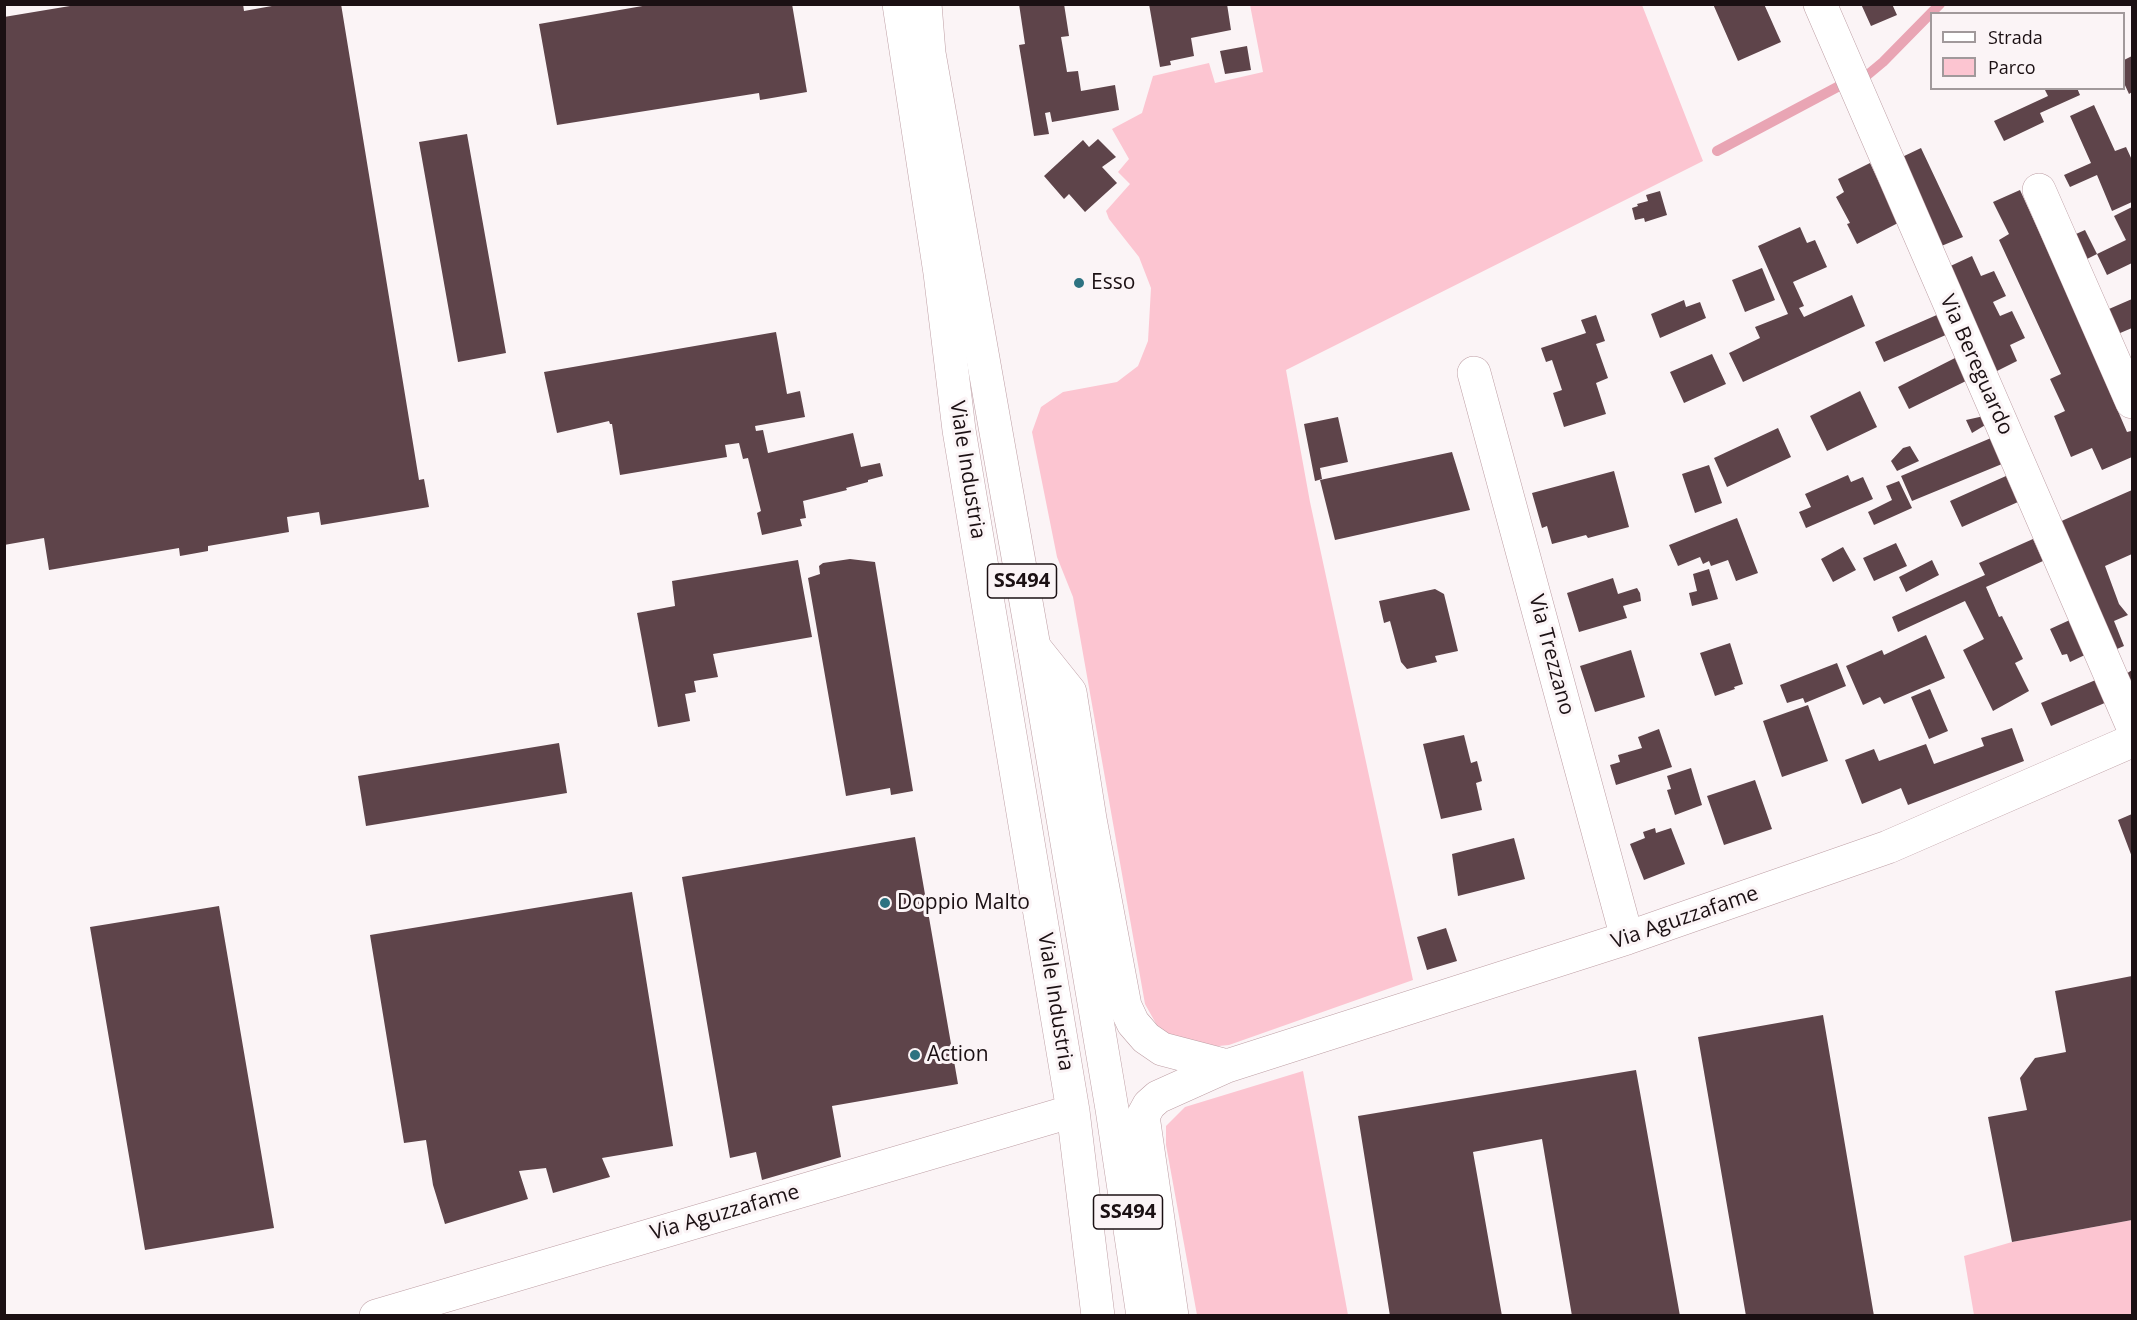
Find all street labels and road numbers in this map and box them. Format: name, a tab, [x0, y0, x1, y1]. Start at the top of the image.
street label: Via Bereguardo	[1934, 291, 2018, 439]
street label: Viale Industria	[944, 399, 990, 541]
road number: SS494	[988, 564, 1056, 598]
street label: Via Trezzano	[1523, 592, 1579, 718]
street label: Via Aguzzafame	[1608, 881, 1762, 955]
street label: Viale Industria	[1032, 931, 1078, 1073]
street label: Via Aguzzafame	[648, 1180, 802, 1246]
road number: SS494	[1094, 1195, 1162, 1229]

